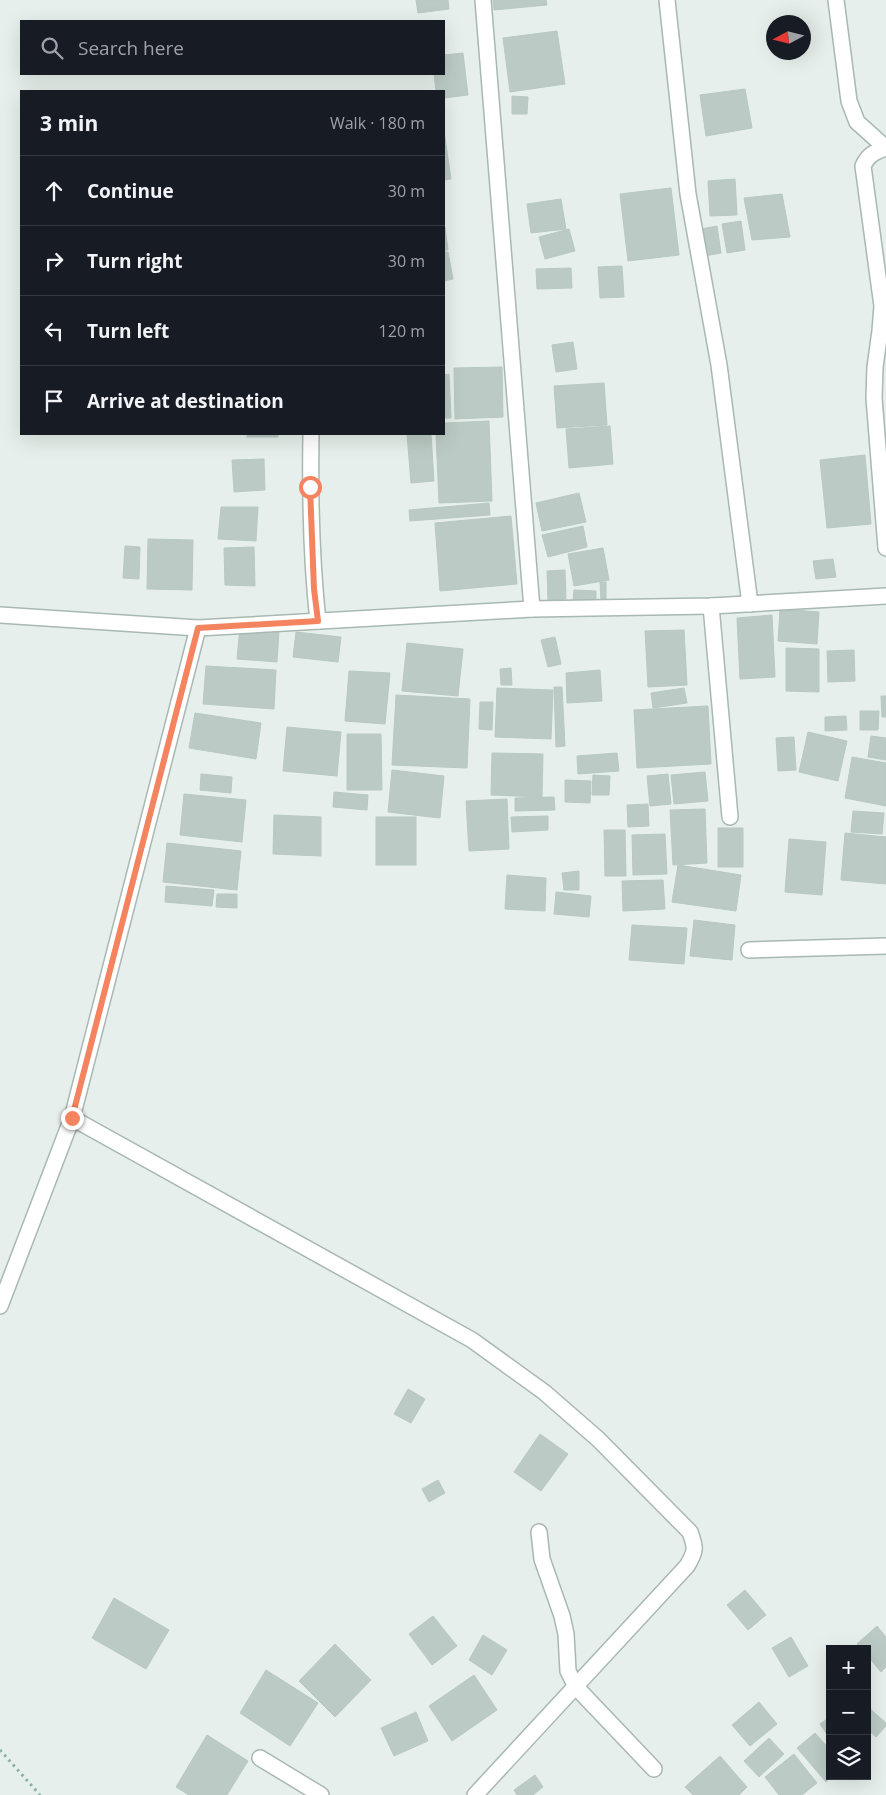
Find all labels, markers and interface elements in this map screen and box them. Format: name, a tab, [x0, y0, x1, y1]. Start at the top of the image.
north arrow	[766, 15, 811, 60]
search box	[20, 20, 445, 75]
icon: search	[38, 34, 66, 62]
text: Search here	[78, 35, 184, 61]
text: 3 min	[40, 109, 98, 137]
text: Walk · 180 m	[330, 112, 425, 134]
icon: ahead	[40, 177, 68, 205]
text: Continue	[87, 178, 174, 204]
text: 30 m	[388, 180, 425, 202]
icon: right	[40, 247, 68, 275]
text: Turn right	[87, 248, 182, 274]
text: 30 m	[388, 250, 425, 272]
icon: left	[40, 317, 68, 345]
text: Turn left	[87, 318, 169, 344]
text: 120 m	[379, 320, 425, 342]
icon: arrive	[40, 387, 68, 415]
text: Arrive at destination	[87, 388, 284, 414]
route start	[299, 476, 322, 499]
route end	[61, 1107, 84, 1130]
map controls	[826, 1645, 871, 1780]
button: +	[826, 1645, 871, 1690]
button: −	[826, 1690, 871, 1735]
button: layers	[826, 1735, 871, 1780]

